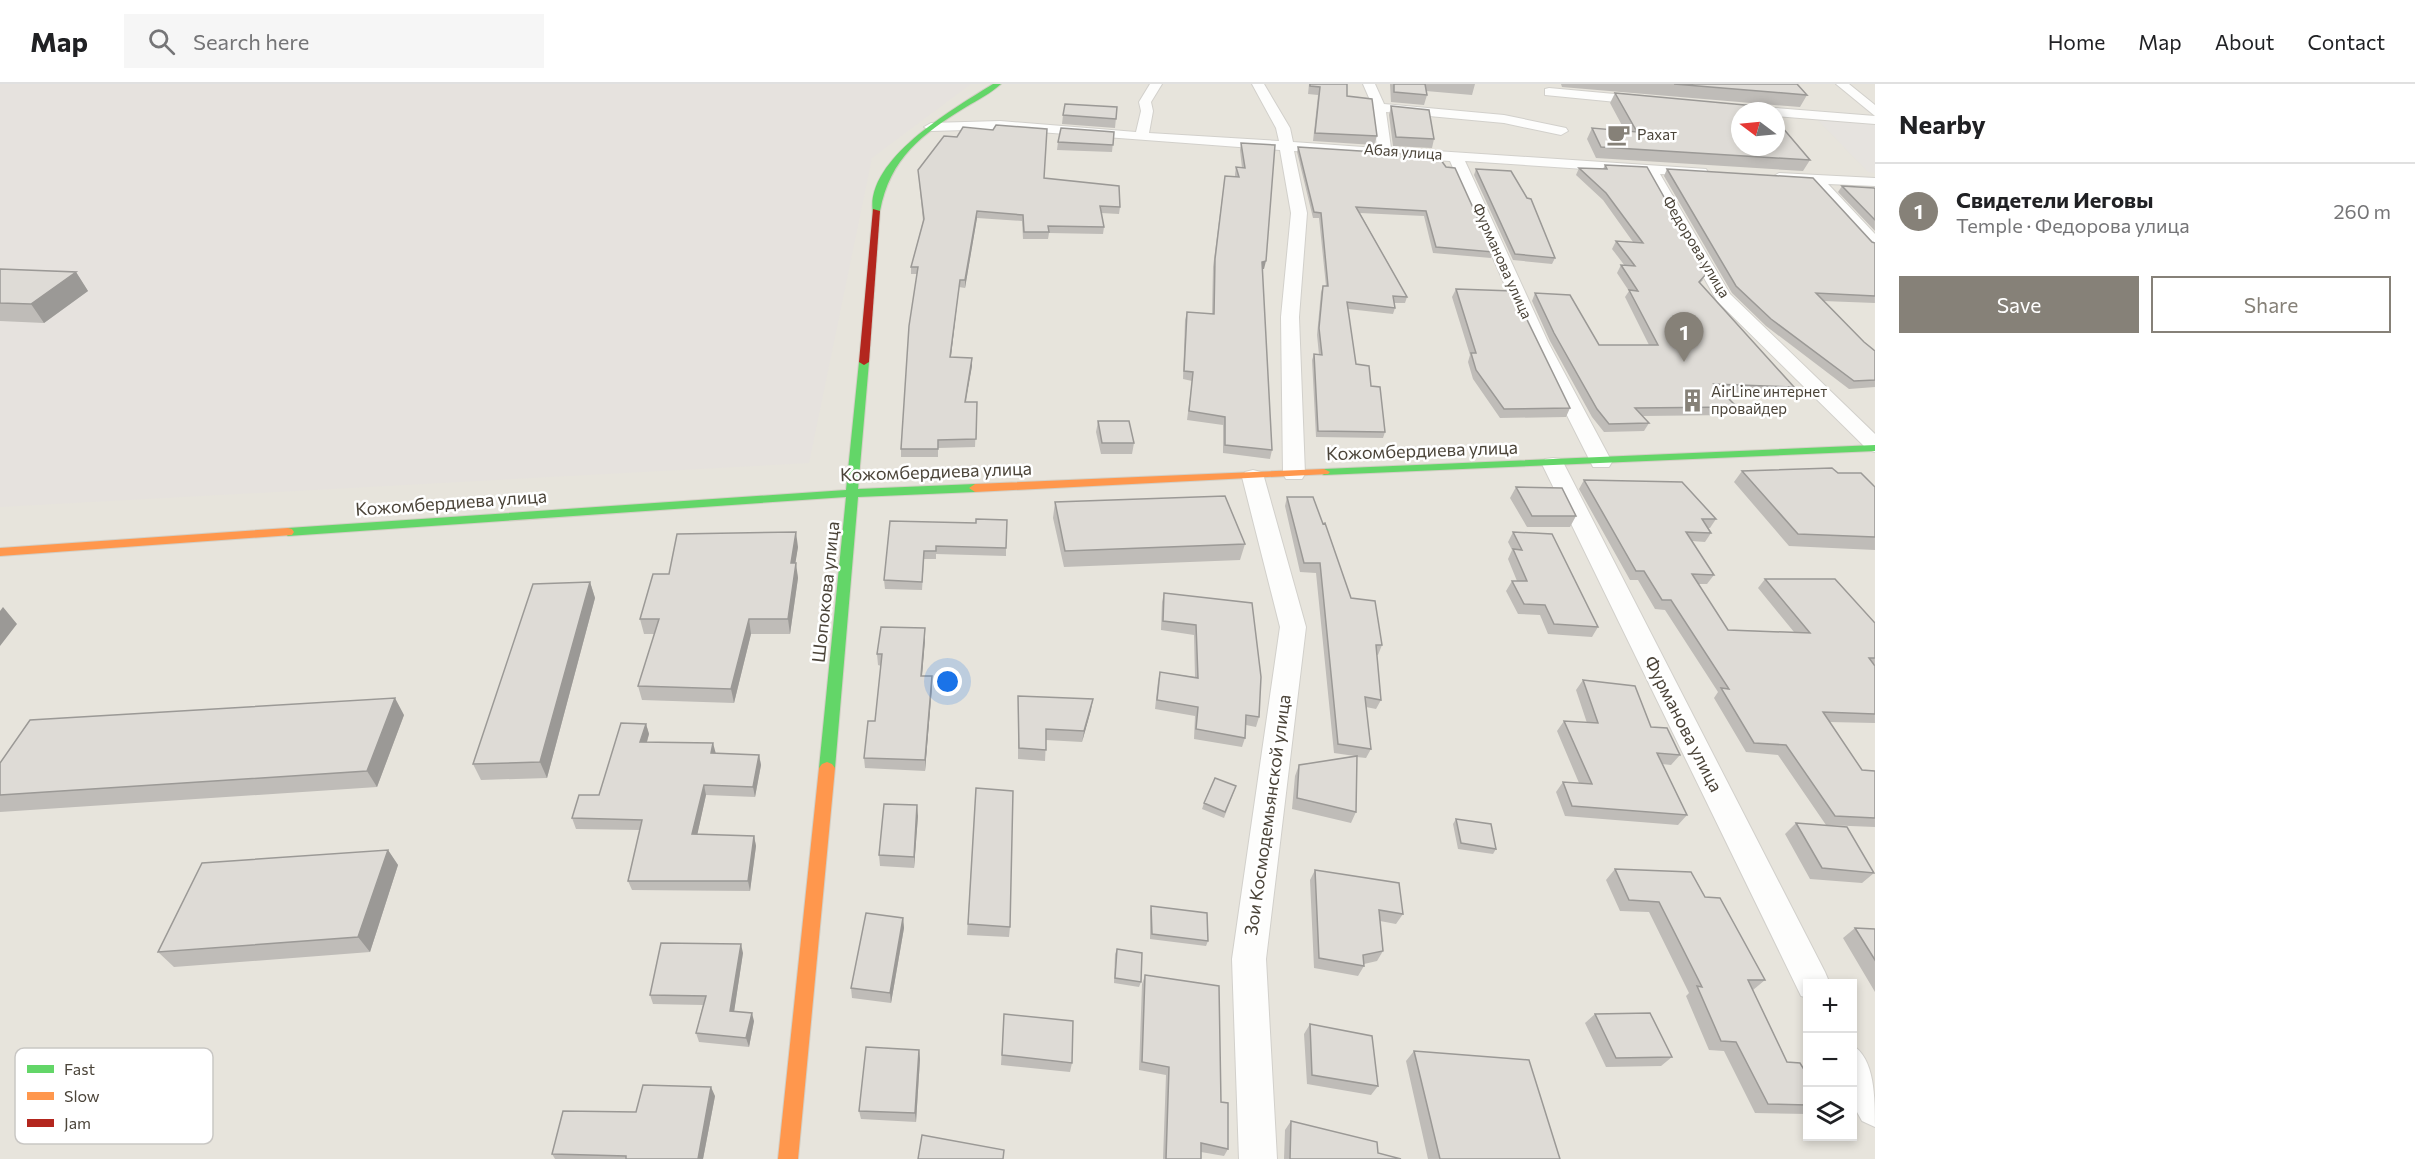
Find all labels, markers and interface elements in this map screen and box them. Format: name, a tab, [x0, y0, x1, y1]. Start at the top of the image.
search box	[124, 14, 544, 68]
text: Map	[30, 24, 88, 58]
icon: search	[145, 25, 178, 58]
text: Search here	[193, 28, 309, 55]
text: Home	[2048, 29, 2105, 54]
text: Map	[2138, 29, 2182, 54]
text: About	[2215, 29, 2274, 54]
text: Contact	[2307, 29, 2385, 54]
north arrow	[1731, 102, 1785, 156]
text: Nearby	[1899, 108, 1986, 139]
cafe icon: Рахат	[1606, 122, 1632, 148]
place label: Рахат	[1637, 125, 1677, 143]
street label: Абая улица	[1363, 139, 1443, 163]
text: Свидетели Иеговы	[1956, 186, 2153, 213]
street label: Федорова улица	[1659, 192, 1734, 301]
text: 1	[1914, 199, 1923, 223]
text: 260 m	[2333, 199, 2391, 223]
street label: Фурманова улица	[1469, 200, 1537, 321]
text: Temple · Федорова улица	[1956, 213, 2190, 237]
button: Save	[1899, 276, 2139, 333]
button: Share	[2151, 276, 2391, 333]
pin: 1	[1664, 312, 1704, 362]
place label: AirLine интернет провайдер	[1711, 382, 1827, 417]
building icon: AirLine интернет провайдер	[1680, 388, 1706, 414]
street label: Кожомбердиева улица	[1326, 436, 1518, 464]
street label: Кожомбердиева улица	[840, 457, 1032, 485]
street label: Кожомбердиева улица	[354, 484, 547, 520]
street label: Шопокова улица	[807, 520, 843, 664]
street label: Фурманова улица	[1640, 652, 1728, 795]
your location	[933, 667, 962, 696]
street label: Зои Космодемьянской улица	[1239, 693, 1295, 937]
map controls	[1803, 979, 1857, 1141]
button: +	[1803, 979, 1857, 1033]
button: −	[1803, 1033, 1857, 1087]
legend	[15, 1048, 213, 1144]
text: Fast	[64, 1059, 95, 1078]
text: Slow	[64, 1086, 100, 1105]
button: layers	[1803, 1087, 1857, 1141]
text: Jam	[64, 1113, 91, 1132]

